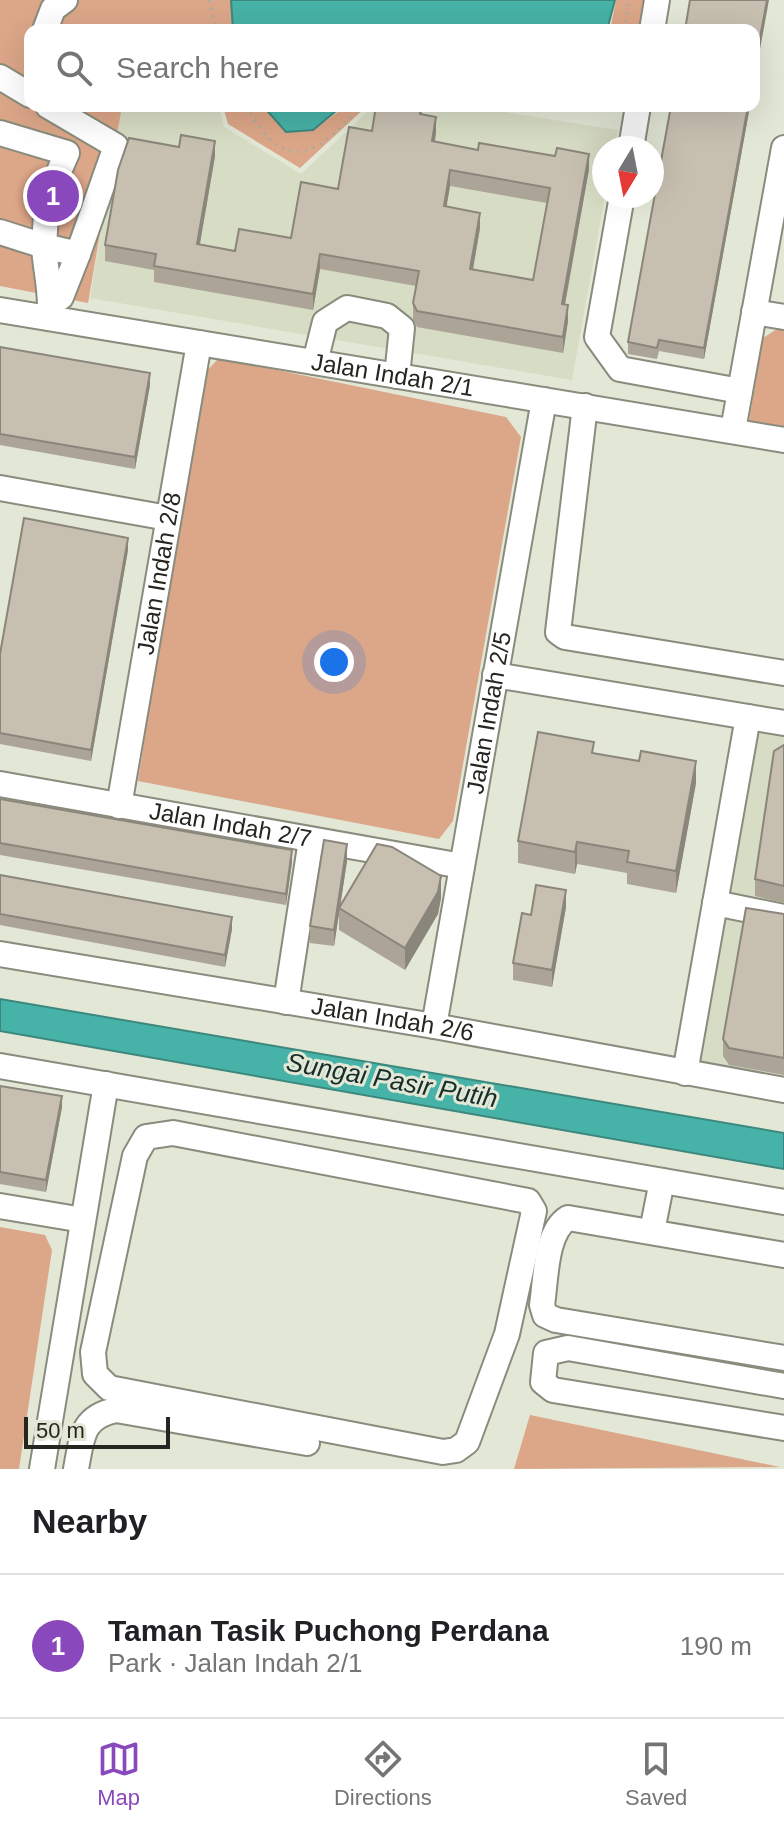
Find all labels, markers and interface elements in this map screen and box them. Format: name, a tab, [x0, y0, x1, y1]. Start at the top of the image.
search box	[24, 24, 760, 112]
icon: search	[52, 46, 96, 90]
text: Search here	[116, 51, 279, 84]
north arrow	[592, 136, 664, 208]
pin: 1	[27, 166, 79, 226]
street label: Jalan Indah 2/1	[309, 348, 476, 401]
street label: Jalan Indah 2/8	[131, 490, 186, 657]
street label: Jalan Indah 2/5	[461, 629, 516, 796]
your location	[314, 642, 354, 682]
street label: Jalan Indah 2/7	[147, 797, 314, 852]
street label: Jalan Indah 2/6	[309, 992, 476, 1046]
water label: Sungai Pasir Putih	[284, 1047, 500, 1113]
scale bar	[24, 1413, 170, 1449]
text: 50 m	[36, 1418, 85, 1443]
text: Nearby	[32, 1502, 147, 1540]
text: Taman Tasik Puchong Perdana	[108, 1614, 549, 1647]
text: 1	[51, 1631, 65, 1661]
text: 190 m	[680, 1631, 752, 1661]
text: Park · Jalan Indah 2/1	[108, 1648, 362, 1678]
tab: Map	[97, 1737, 141, 1811]
tab: Directions	[334, 1737, 432, 1811]
tab: Saved	[625, 1737, 687, 1811]

